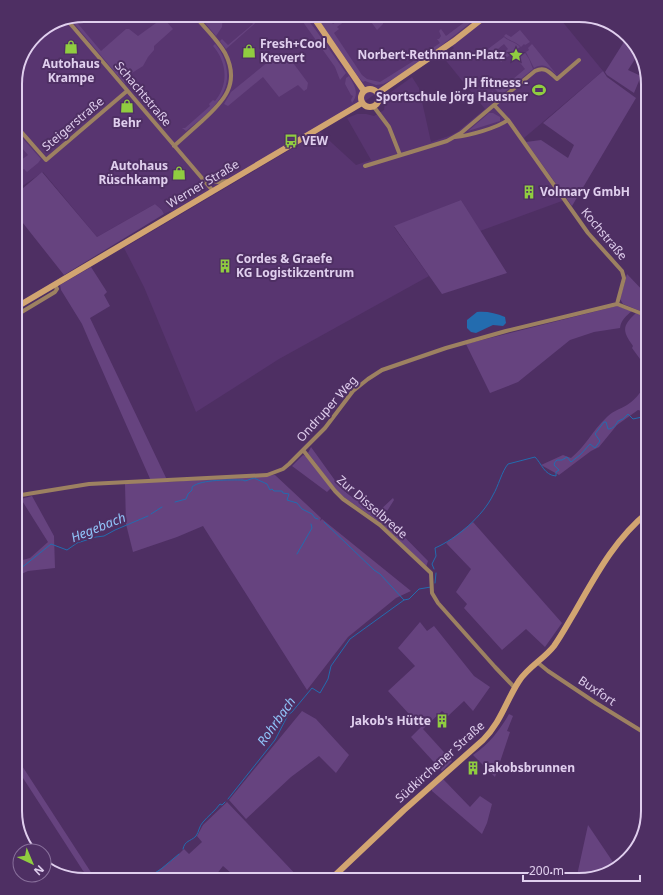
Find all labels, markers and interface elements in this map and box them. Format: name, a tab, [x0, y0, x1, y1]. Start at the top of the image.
place label: Fresh+Cool Krevert	[260, 35, 326, 66]
shop icon: Autohaus Krampe	[63, 39, 79, 55]
shop icon: Fresh+Cool Krevert	[241, 43, 257, 59]
place label: Norbert-Rethmann-Platz	[358, 46, 505, 63]
place icon: Norbert-Rethmann-Platz	[508, 47, 524, 63]
place label: Autohaus Krampe	[42, 55, 100, 86]
street label: Schachtstraße	[111, 58, 176, 130]
place label: JH fitness - Sportschule Jörg Hausner	[376, 74, 529, 105]
sports icon: JH fitness - Sportschule Jörg Hausner	[531, 82, 547, 98]
street label: Steigerstraße	[38, 93, 107, 154]
shop icon: Behr	[119, 98, 135, 114]
place label: Behr	[113, 114, 142, 131]
place label: VEW	[302, 132, 329, 149]
bus stop icon: VEW	[283, 133, 299, 149]
street label: Werner Straße	[163, 155, 242, 212]
place label: Autohaus Rüschkamp	[98, 157, 168, 188]
shop icon: Autohaus Rüschkamp	[171, 165, 187, 181]
place label: Volmary GmbH	[540, 183, 630, 200]
building icon: Volmary GmbH	[521, 184, 537, 200]
street label: Kochstraße	[577, 204, 632, 264]
place label: Cordes & Graefe KG Logistikzentrum	[236, 250, 354, 281]
building icon: Cordes & Graefe KG Logistikzentrum	[217, 258, 233, 274]
street label: Ondruper Weg	[292, 372, 361, 446]
street label: Zur Disselbrede	[333, 471, 412, 542]
water label: Hegebach	[68, 508, 128, 546]
street label: Buxfort	[575, 672, 620, 710]
water label: Rohrbach	[253, 693, 299, 749]
place label: Jakob's Hütte	[350, 712, 431, 729]
building icon: Jakob's Hütte	[434, 713, 450, 729]
street label: Südkirchener Straße	[391, 717, 488, 806]
place label: Jakobsbrunnen	[483, 759, 575, 776]
building icon: Jakobsbrunnen	[465, 760, 481, 776]
north arrow	[12, 843, 52, 883]
scale bar	[523, 857, 640, 883]
text: N	[31, 862, 48, 879]
text: 200 m	[529, 862, 564, 879]

